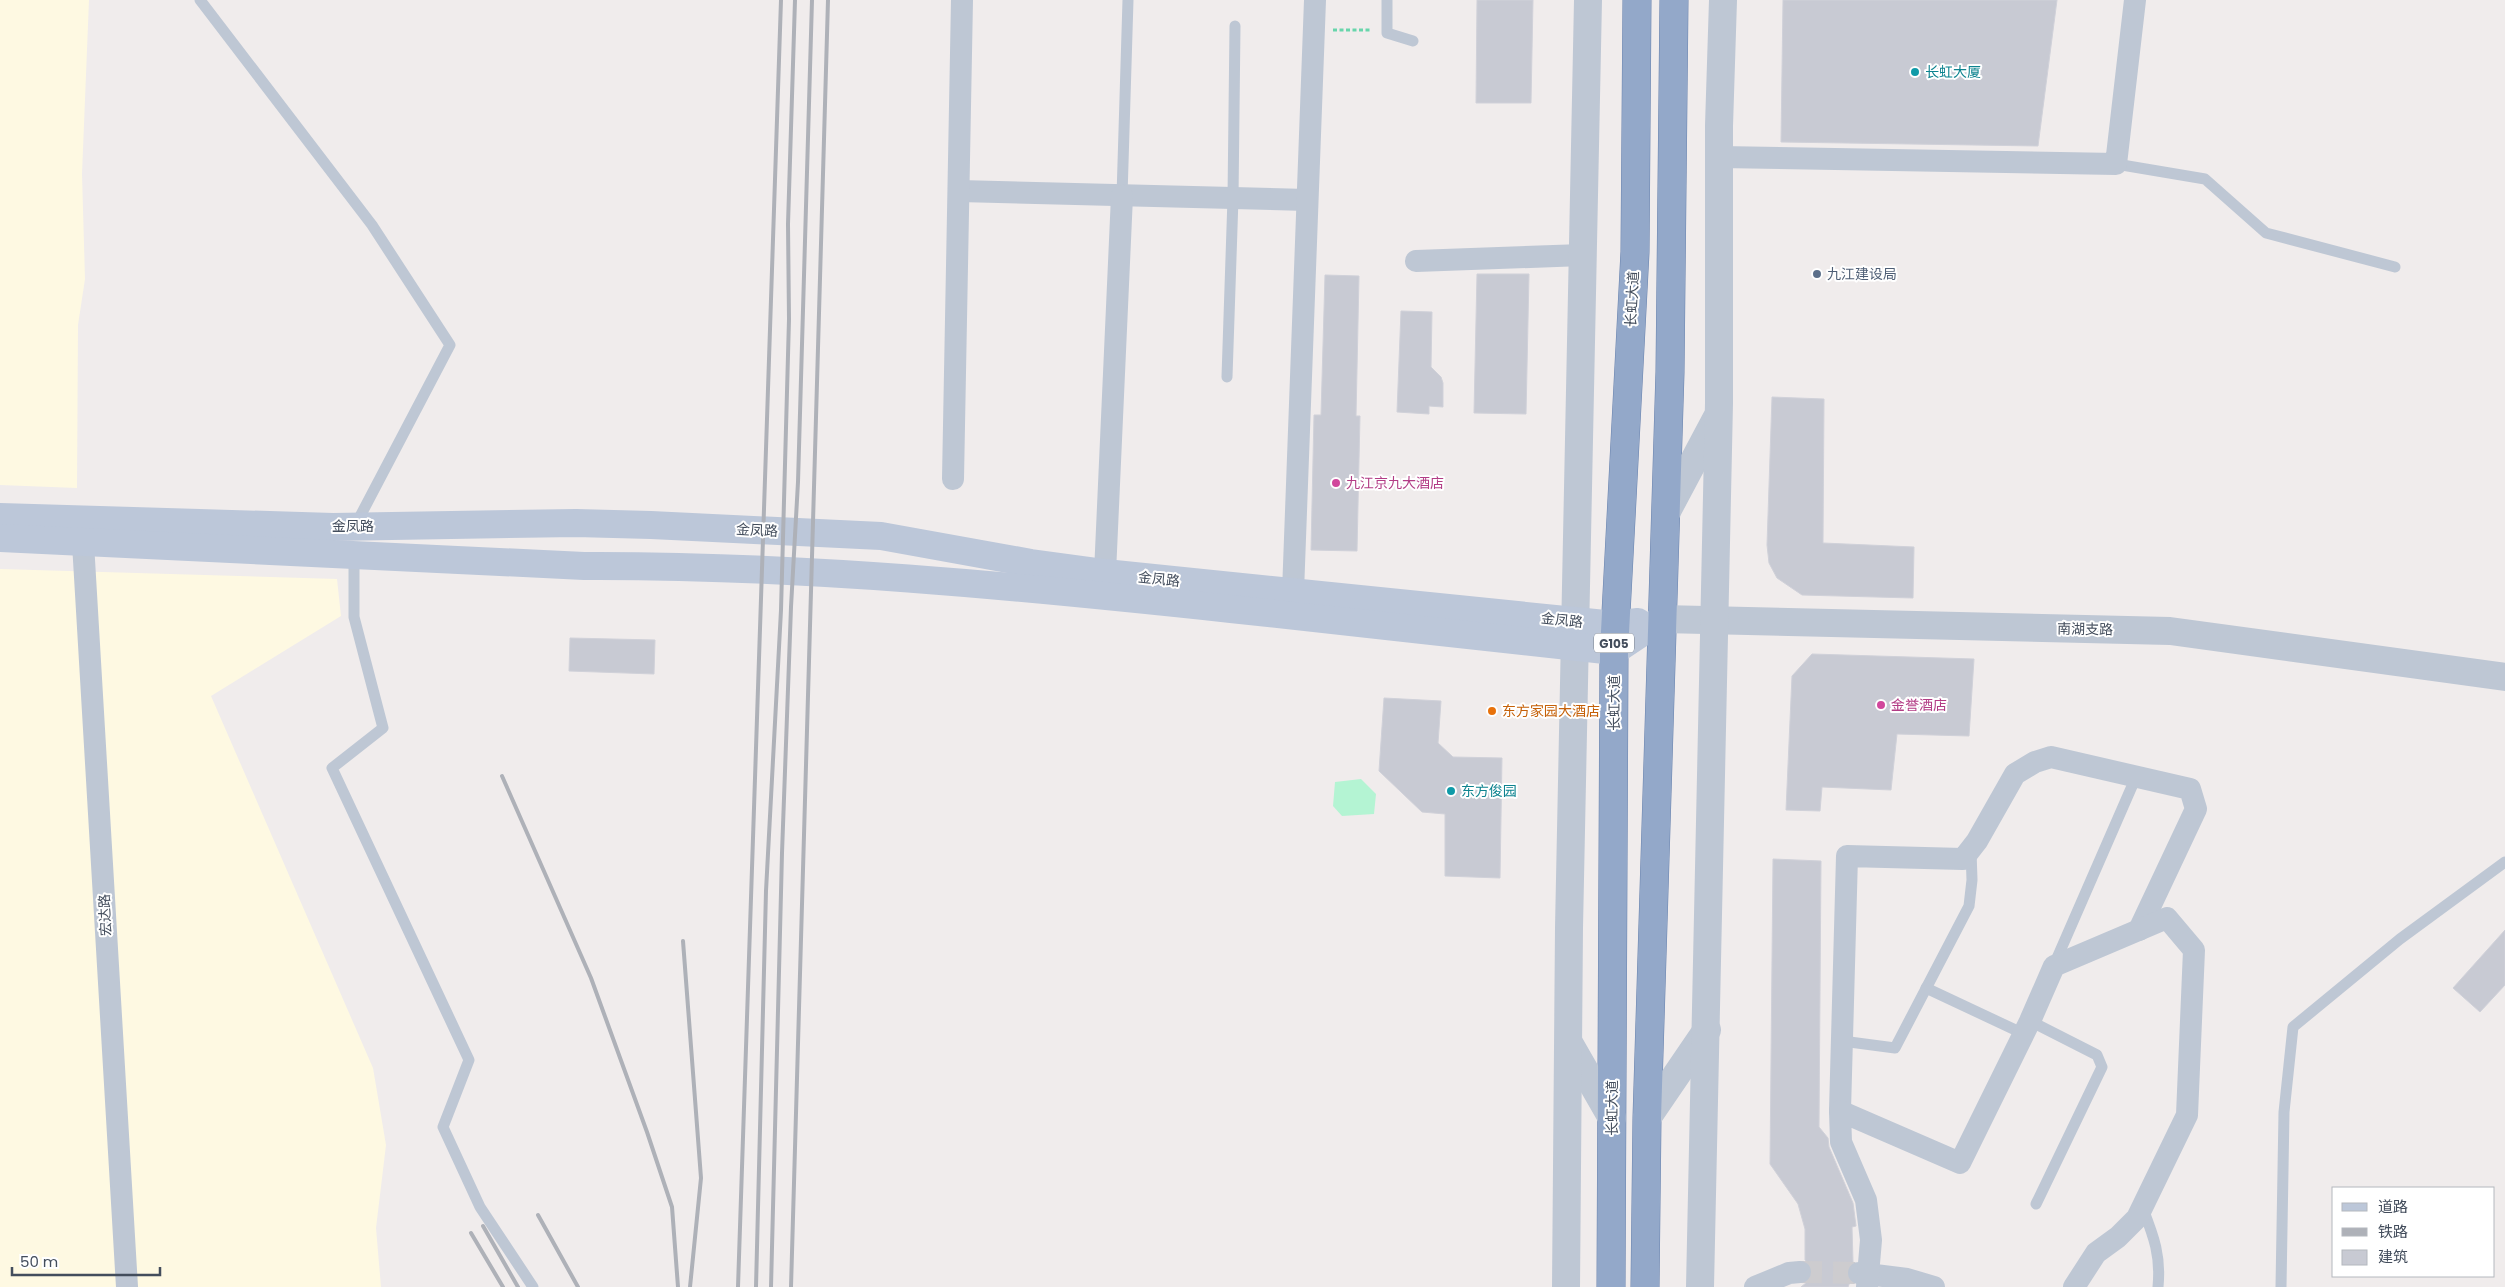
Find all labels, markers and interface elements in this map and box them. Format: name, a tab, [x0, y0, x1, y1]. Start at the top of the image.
place label: 长虹大厦	[1925, 62, 1981, 82]
marker: 长虹大厦	[1909, 66, 1921, 78]
place label: 九江建设局	[1827, 264, 1897, 284]
marker: 九江建设局	[1811, 268, 1823, 280]
street label: 长虹大道	[1621, 271, 1643, 327]
place label: 九江京九大酒店	[1346, 473, 1444, 493]
marker: 九江京九大酒店	[1330, 477, 1342, 489]
street label: 金凤路	[332, 516, 374, 536]
street label: 金凤路	[736, 519, 778, 541]
street label: 金凤路	[1137, 567, 1181, 591]
street label: 金凤路	[1540, 608, 1584, 632]
street label: 南湖支路	[2057, 619, 2113, 639]
road number: G105	[1594, 634, 1634, 652]
street label: 长虹大道	[1604, 675, 1624, 731]
place label: 金誉酒店	[1891, 695, 1947, 715]
marker: 金誉酒店	[1875, 699, 1887, 711]
place label: 东方家园大酒店	[1502, 701, 1600, 721]
marker: 东方家园大酒店	[1486, 705, 1498, 717]
place label: 东方俊园	[1461, 781, 1517, 801]
marker: 东方俊园	[1445, 785, 1457, 797]
street label: 宏达路	[94, 894, 116, 936]
street label: 长虹大道	[1602, 1080, 1622, 1136]
legend	[2332, 1187, 2495, 1277]
text: 道路	[2378, 1196, 2408, 1217]
text: 铁路	[2378, 1221, 2408, 1242]
scale bar	[12, 1244, 160, 1276]
text: 建筑	[2378, 1246, 2408, 1267]
text: 50 m	[20, 1251, 58, 1272]

